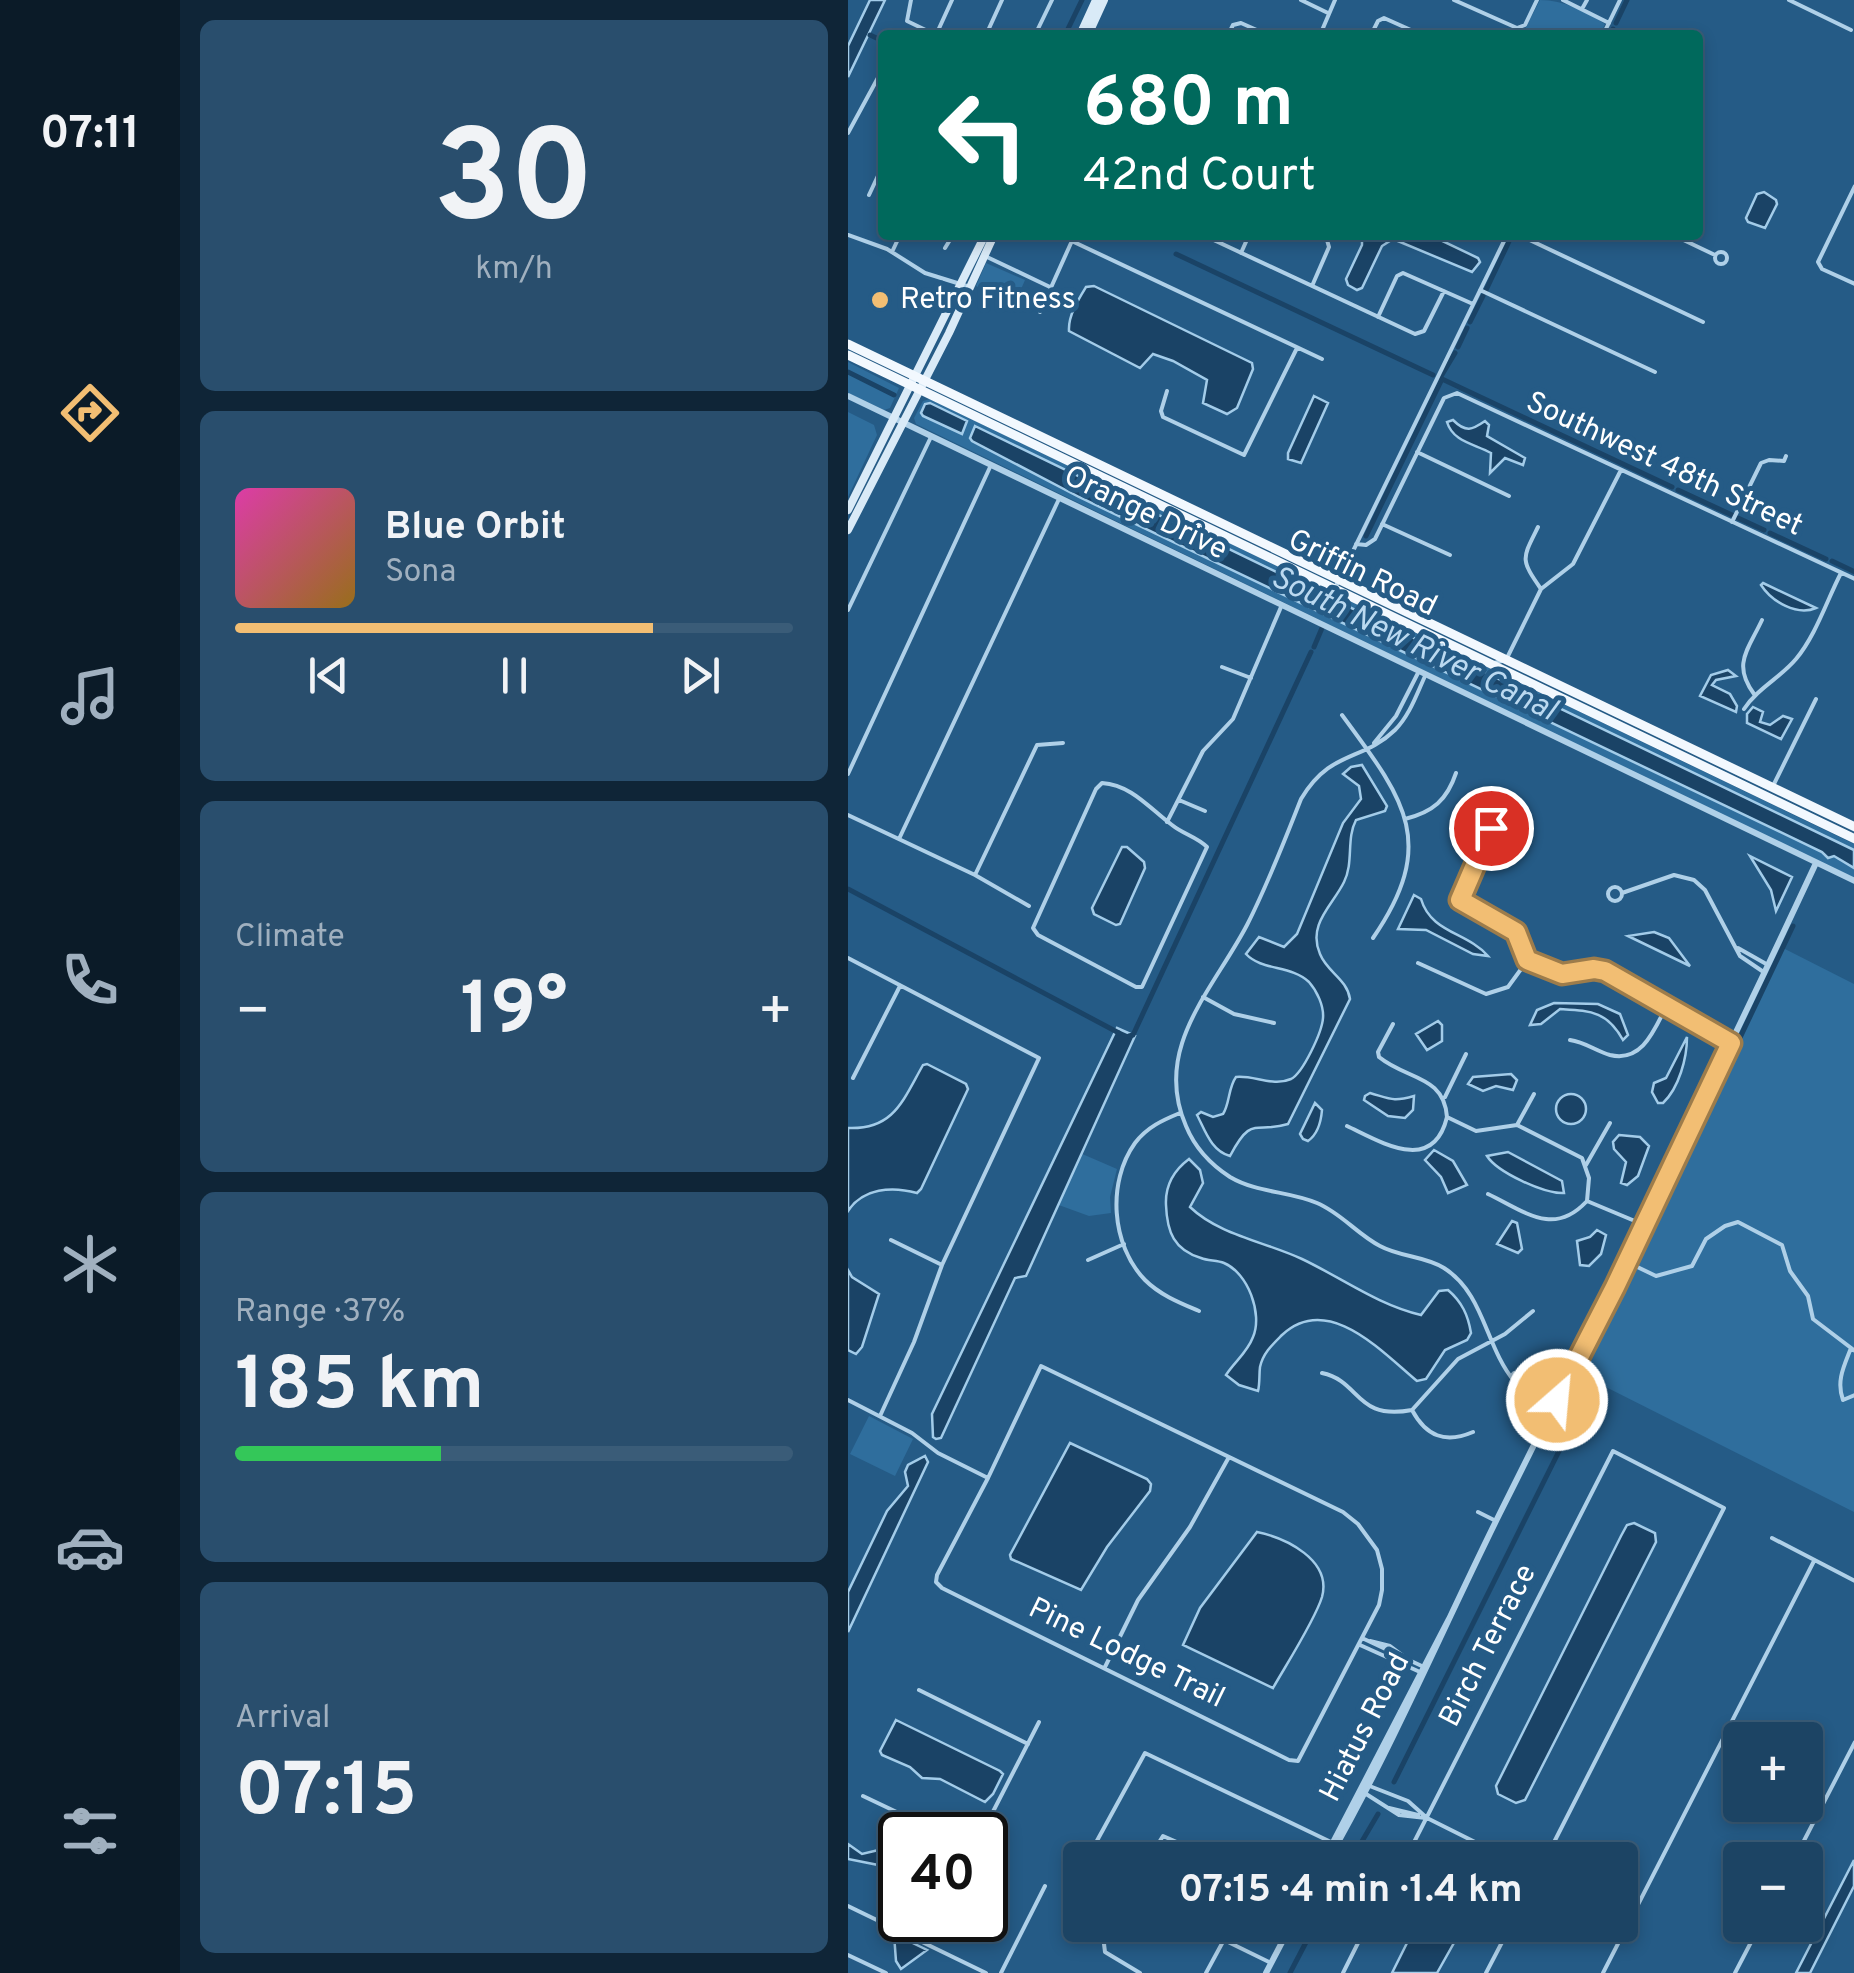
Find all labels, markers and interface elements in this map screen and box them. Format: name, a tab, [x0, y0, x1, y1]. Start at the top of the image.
text: 680 m	[1083, 62, 1294, 151]
icon: left	[918, 70, 1048, 200]
text: 30	[433, 102, 595, 267]
text: 07:11	[40, 107, 140, 164]
text: 42nd Court	[1083, 149, 1316, 206]
text: km/h	[475, 250, 553, 290]
place label: Retro Fitness	[900, 282, 1076, 319]
marker: Retro Fitness	[869, 289, 891, 311]
icon: directions	[55, 378, 125, 448]
street label: Southwest 48th Street	[1520, 385, 1808, 545]
street label: Orange Drive	[1057, 458, 1233, 570]
text: Blue Orbit	[385, 504, 566, 553]
street label: Griffin Road	[1282, 522, 1442, 626]
text: Sona	[385, 553, 456, 593]
water label: South New River Canal	[1264, 558, 1564, 732]
icon: previous	[301, 648, 356, 703]
icon: pause	[487, 648, 542, 703]
icon: next	[673, 648, 728, 703]
icon: music	[55, 661, 125, 731]
pin	[1449, 786, 1534, 871]
icon: arrive	[1464, 801, 1519, 856]
text: Climate	[235, 918, 345, 958]
icon: phone	[55, 945, 125, 1015]
text: 19°	[460, 966, 568, 1061]
text: −	[235, 979, 270, 1049]
text: +	[758, 979, 793, 1049]
icon: climate	[55, 1229, 125, 1299]
text: Range · 37%	[235, 1293, 405, 1333]
text: 185 km	[235, 1341, 485, 1436]
position arrow	[1505, 1348, 1609, 1452]
icon: car	[55, 1512, 125, 1582]
street label: Birch Terrace	[1432, 1559, 1546, 1733]
street label: Pine Lodge Trail	[1022, 1591, 1230, 1717]
street label: Hiatus Road	[1313, 1647, 1419, 1809]
text: Arrival	[235, 1699, 330, 1739]
map controls	[1723, 1722, 1823, 1942]
button: +	[1723, 1722, 1823, 1822]
text: 07:15	[235, 1747, 417, 1842]
icon: filters	[55, 1796, 125, 1866]
speed limit sign: 40	[878, 1812, 1008, 1942]
button: −	[1723, 1842, 1823, 1942]
text: 07:15 · 4 min · 1.4 km	[1179, 1867, 1522, 1916]

